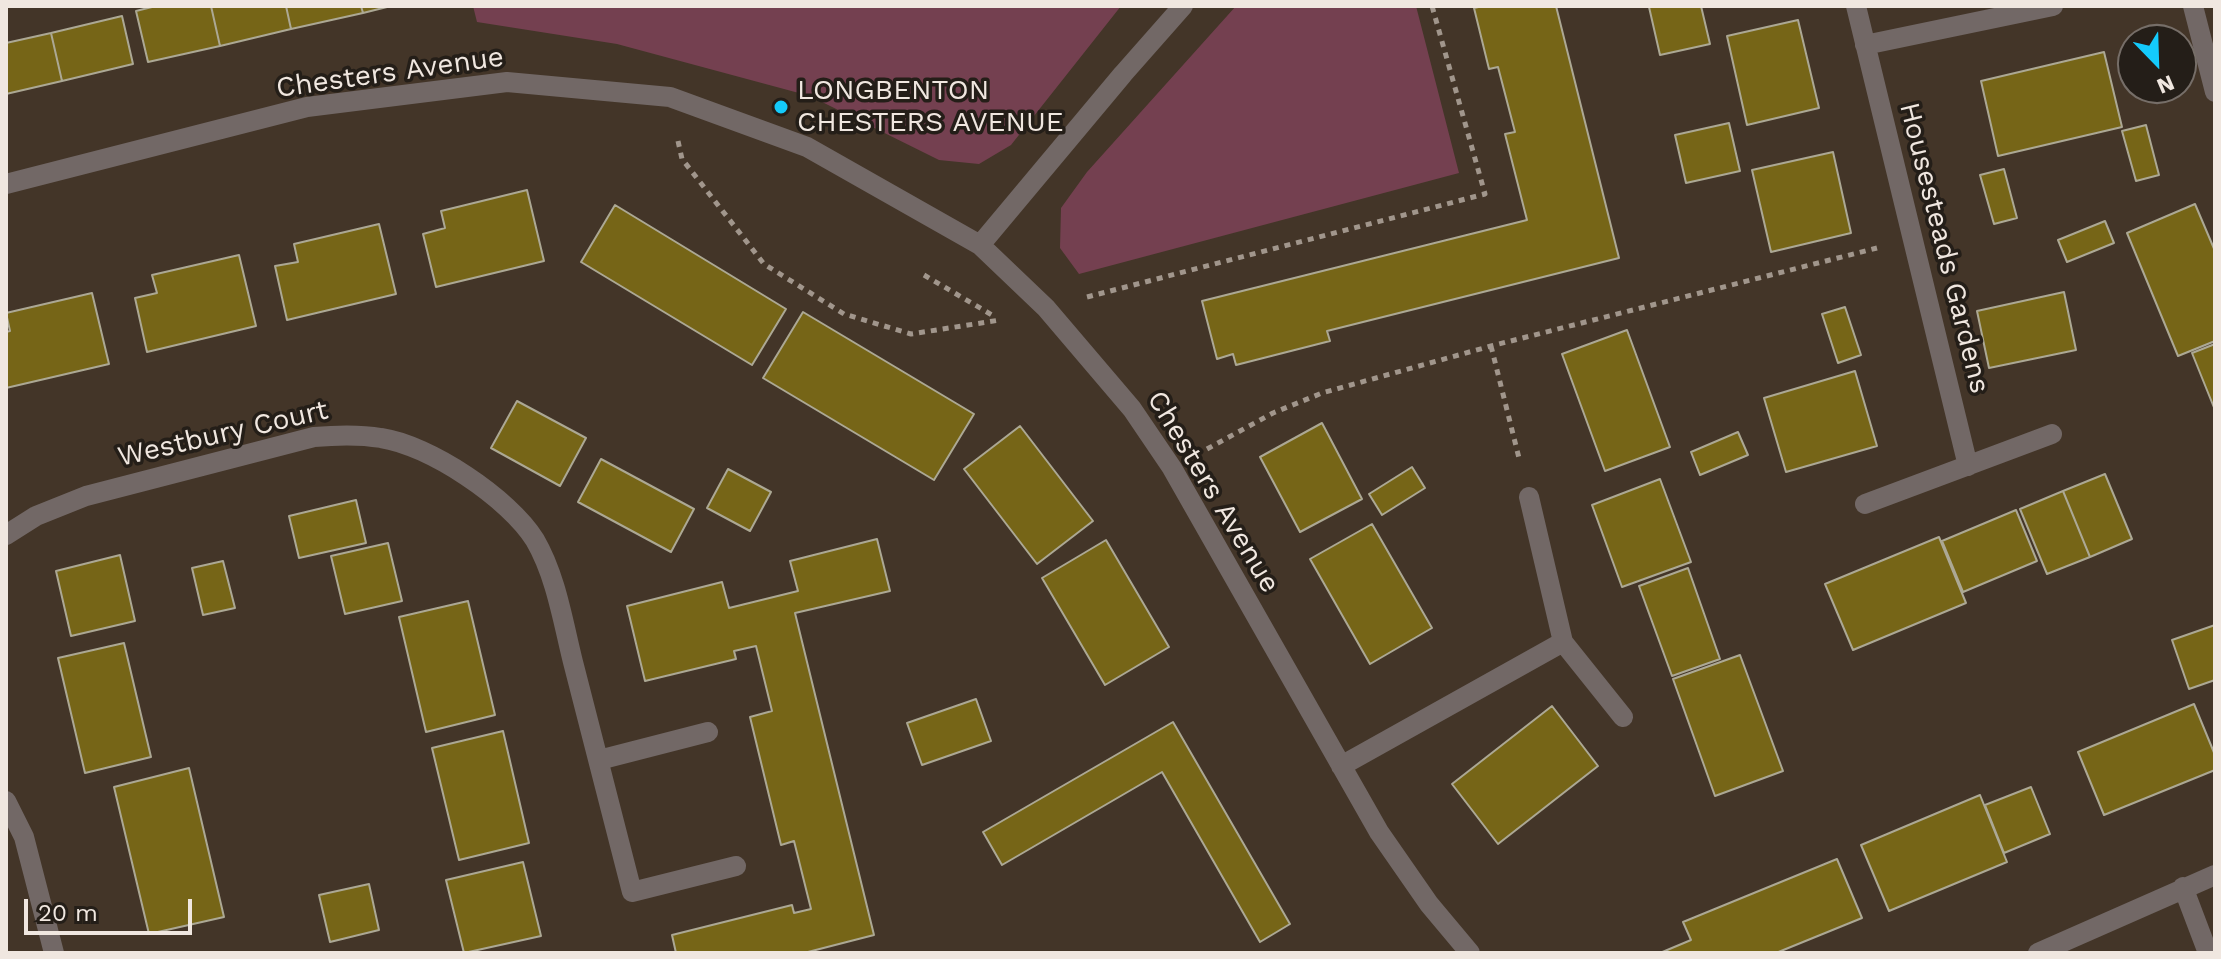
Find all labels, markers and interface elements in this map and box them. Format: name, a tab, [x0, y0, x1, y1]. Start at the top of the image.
north arrow	[2117, 24, 2197, 104]
street label: Chesters Avenue	[274, 40, 506, 106]
text: N	[2153, 70, 2178, 99]
place label: LONGBENTON CHESTERS AVENUE	[797, 74, 1064, 140]
marker: LONGBENTON CHESTERS AVENUE	[772, 98, 790, 116]
street label: Housesteads Gardens	[1892, 99, 1996, 397]
street label: Chesters Avenue	[1139, 385, 1287, 599]
street label: Westbury Court	[115, 394, 331, 474]
scale bar	[28, 883, 196, 933]
text: 20 m	[38, 899, 98, 927]

